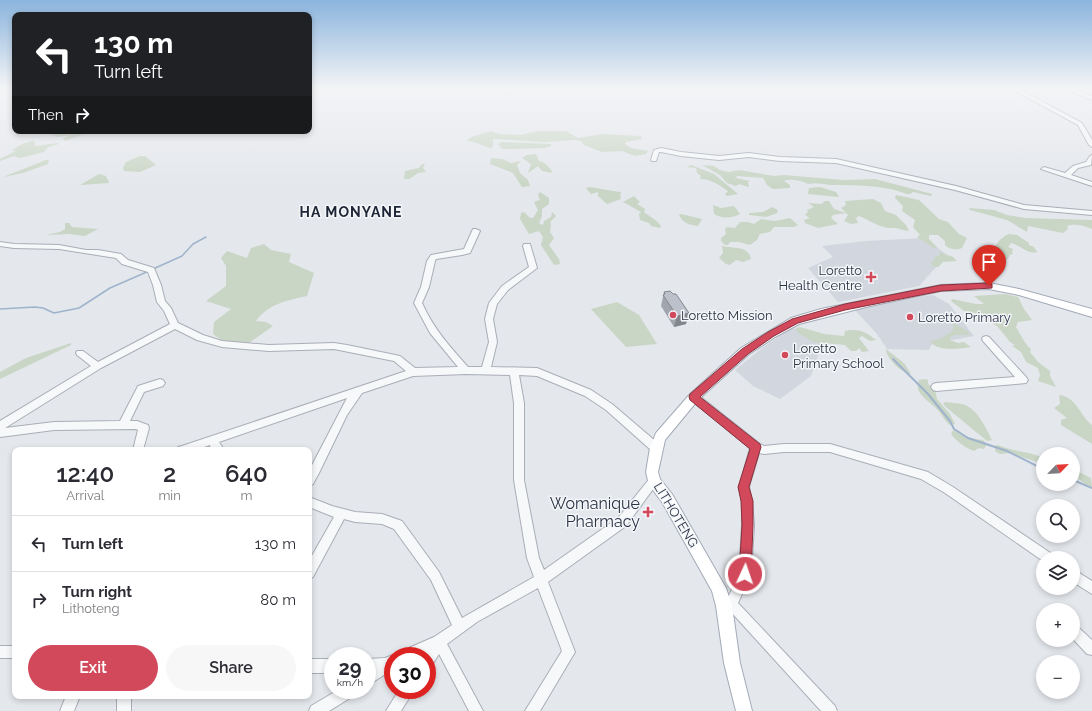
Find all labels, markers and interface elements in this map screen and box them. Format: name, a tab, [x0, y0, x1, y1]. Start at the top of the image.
text: 130 m	[94, 27, 173, 60]
icon: left	[28, 28, 80, 80]
text: Turn left	[94, 61, 163, 82]
icon: right	[71, 104, 93, 126]
text: Then	[28, 106, 63, 124]
district label: HA MONYANE	[300, 204, 402, 220]
pin	[972, 245, 1006, 286]
icon: arrive	[978, 251, 1000, 273]
place label: Loretto Health Centre	[779, 263, 862, 293]
marker: Loretto Health Centre	[865, 271, 877, 283]
place label: Loretto Mission	[681, 308, 773, 323]
marker: Loretto Mission	[668, 310, 678, 320]
place label: Loretto Primary	[918, 310, 1011, 325]
marker: Loretto Primary	[905, 312, 915, 322]
place label: Loretto Primary School	[793, 341, 884, 371]
marker: Loretto Primary School	[780, 350, 790, 360]
north arrow	[1036, 447, 1080, 491]
map controls	[1036, 447, 1080, 699]
text: 12:40	[56, 459, 114, 488]
text: 2	[163, 459, 176, 488]
text: 640	[225, 459, 268, 488]
street label: LITHOTENG	[651, 480, 701, 550]
text: Arrival	[66, 488, 104, 503]
text: min	[158, 488, 181, 503]
text: m	[240, 488, 252, 503]
place label: Womanique Pharmacy	[550, 494, 640, 531]
button: search	[1036, 499, 1080, 543]
marker: Womanique Pharmacy	[643, 507, 653, 517]
icon: left	[28, 533, 50, 555]
text: Turn left	[62, 535, 123, 553]
text: 130 m	[255, 535, 296, 553]
button: layers	[1036, 551, 1080, 595]
position arrow	[724, 553, 766, 595]
text: Turn right	[62, 583, 132, 601]
icon: right	[28, 589, 50, 611]
text: 80 m	[260, 591, 296, 609]
text: Lithoteng	[62, 601, 119, 616]
button: +	[1036, 603, 1080, 647]
button: Exit	[28, 645, 158, 691]
button: Share	[166, 645, 296, 691]
speed limit sign: 30	[384, 647, 436, 699]
button: −	[1036, 655, 1080, 699]
text: 29	[338, 656, 362, 680]
text: km/h	[337, 677, 363, 688]

